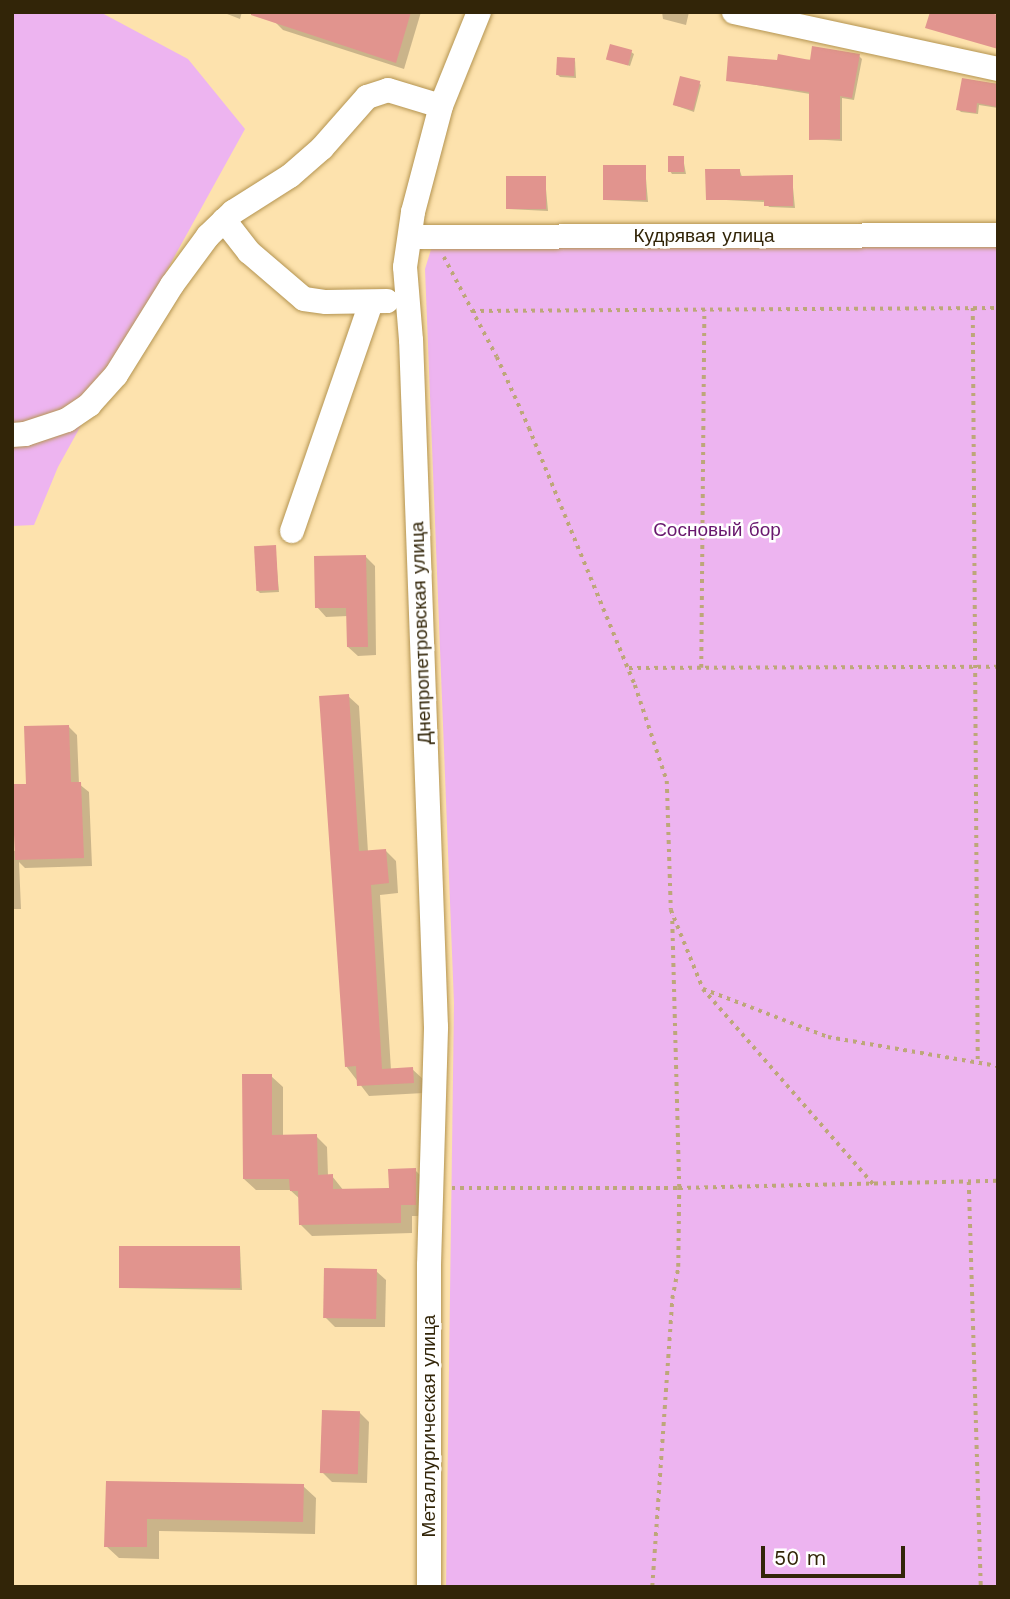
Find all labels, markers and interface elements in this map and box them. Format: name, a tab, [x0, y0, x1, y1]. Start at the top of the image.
street label: Кудрявая улица	[633, 225, 775, 247]
park label: Сосновый бор	[653, 519, 781, 541]
street label: Днепропетровская улица	[406, 521, 436, 745]
street label: Металлургическая улица	[418, 1315, 440, 1537]
scale bar	[765, 1532, 908, 1576]
text: 50 m	[774, 1545, 826, 1570]

